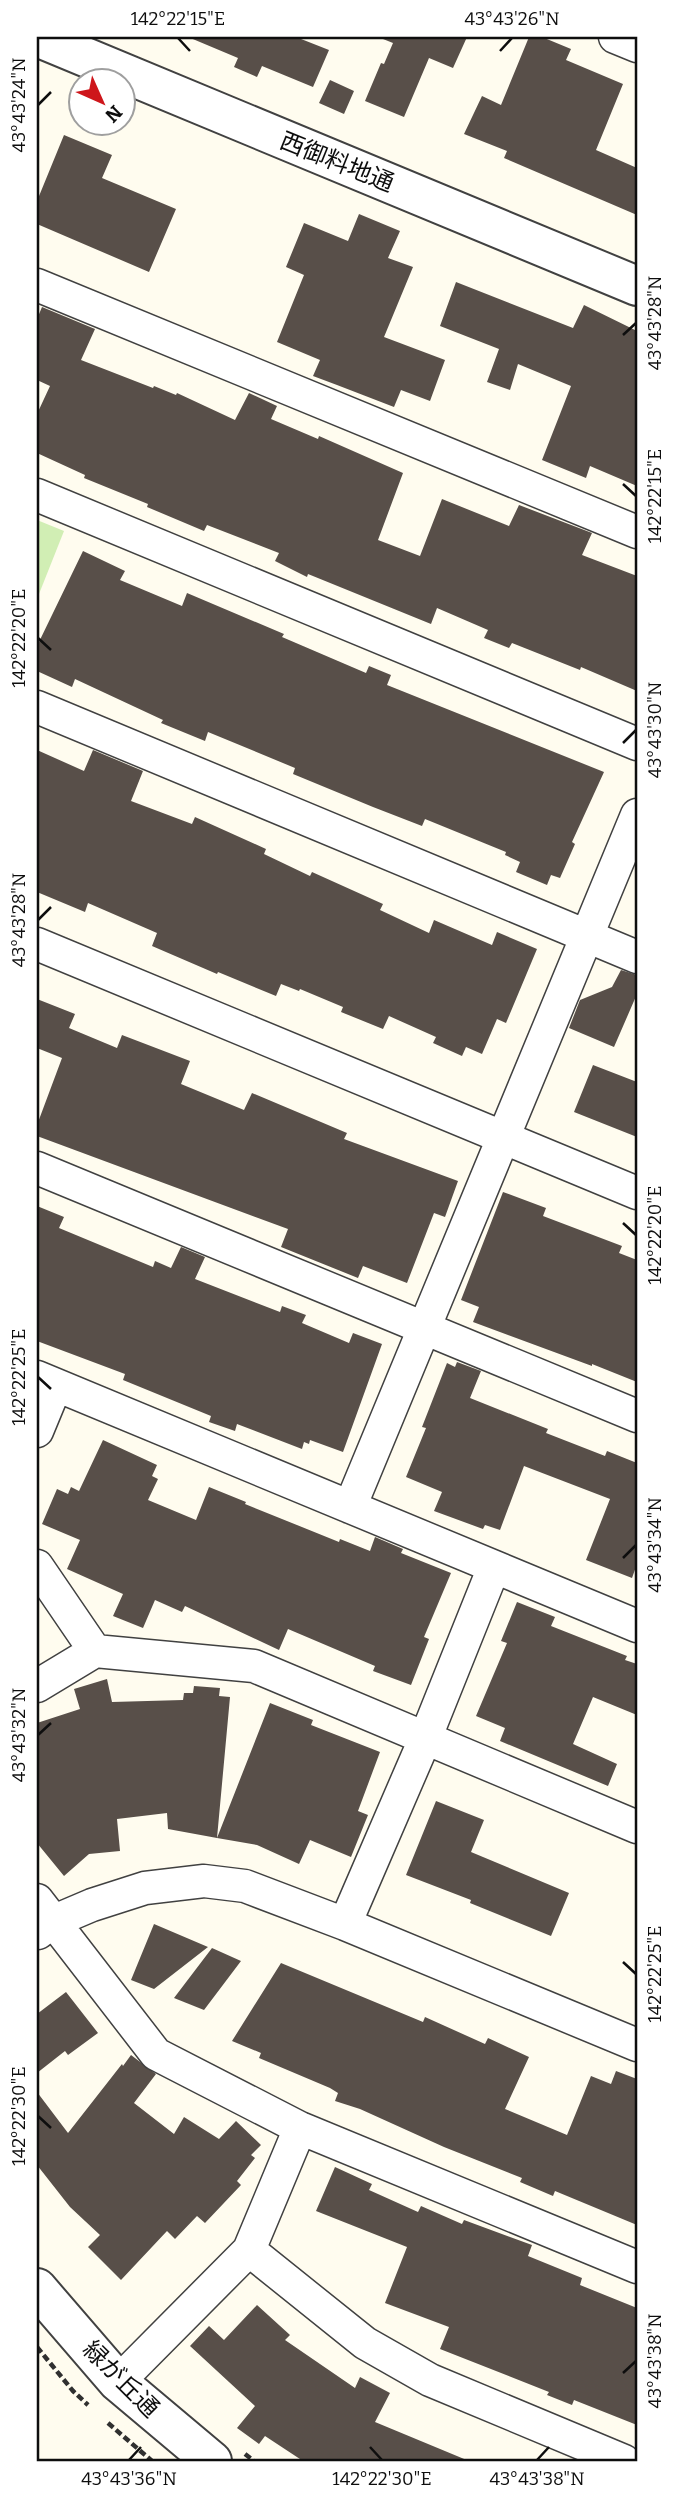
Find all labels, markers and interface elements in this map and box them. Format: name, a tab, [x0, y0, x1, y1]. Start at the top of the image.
text: 142°22'15"E	[131, 8, 225, 30]
text: 43°43'26"N	[465, 8, 559, 30]
text: 43°43'24"N	[8, 58, 30, 152]
north arrow	[66, 66, 136, 136]
text: N	[100, 100, 127, 127]
street label: 西御料地通	[276, 127, 398, 197]
text: 43°43'28"N	[644, 276, 666, 370]
text: 142°22'15"E	[644, 449, 666, 543]
text: 142°22'20"E	[8, 589, 30, 687]
text: 43°43'30"N	[644, 682, 666, 778]
text: 43°43'28"N	[8, 873, 30, 967]
text: 142°22'20"E	[644, 1186, 666, 1284]
text: 142°22'25"E	[8, 1329, 30, 1425]
text: 43°43'34"N	[644, 1497, 666, 1593]
text: 43°43'32"N	[8, 1688, 30, 1782]
text: 142°22'25"E	[644, 1926, 666, 2022]
text: 142°22'30"E	[8, 2066, 30, 2166]
text: 43°43'38"N	[644, 2313, 666, 2409]
street label: 緑が丘通	[77, 2335, 165, 2423]
text: 43°43'36"N	[81, 2468, 177, 2490]
text: 142°22'30"E	[332, 2468, 432, 2490]
text: 43°43'38"N	[489, 2468, 585, 2490]

